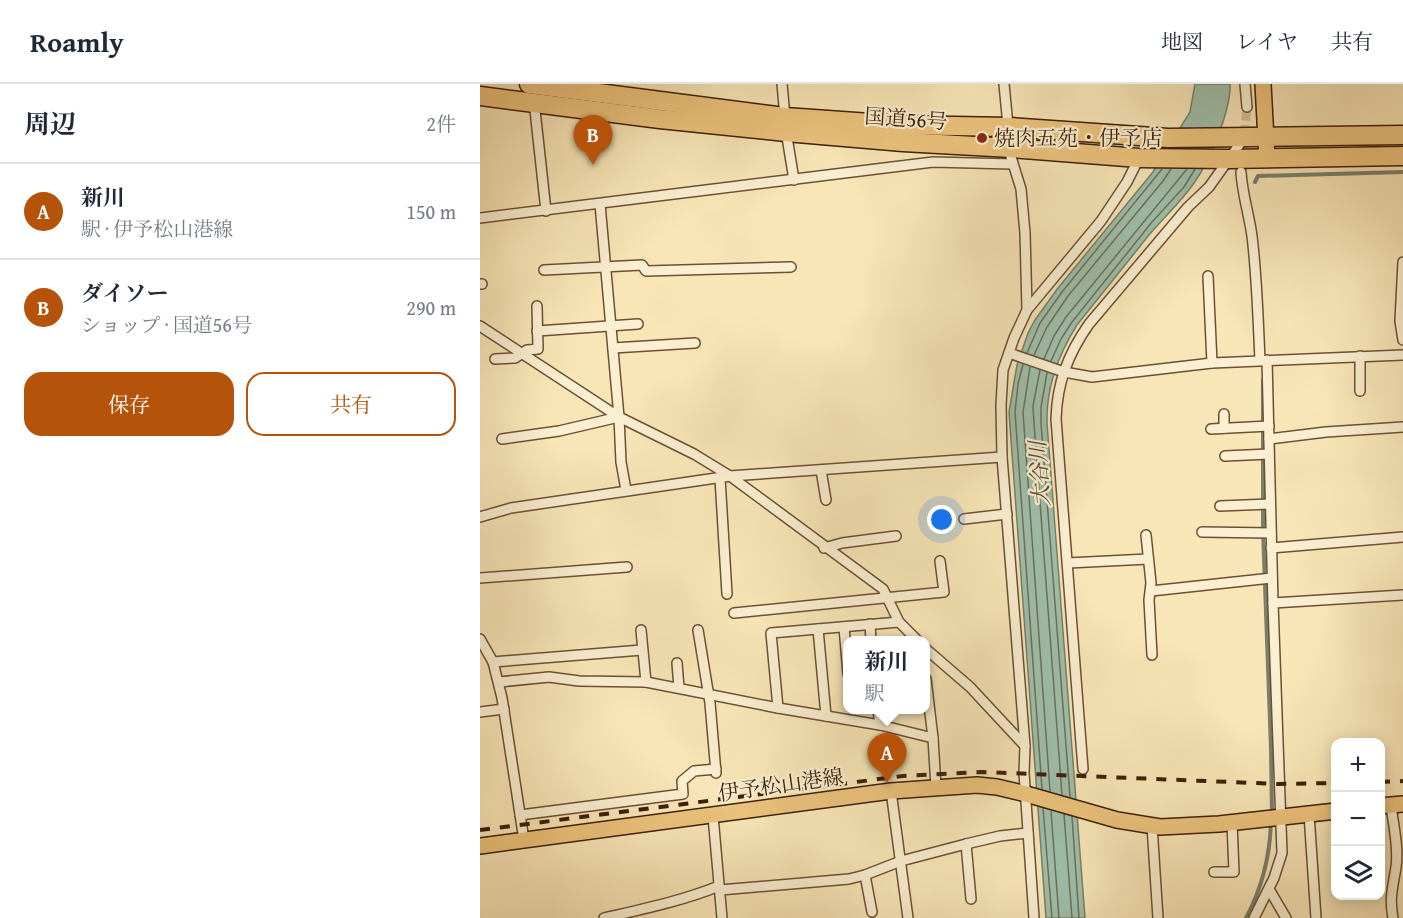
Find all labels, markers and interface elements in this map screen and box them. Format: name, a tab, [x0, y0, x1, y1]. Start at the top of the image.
text: Roamly	[30, 21, 124, 62]
text: 地図	[1161, 26, 1203, 57]
text: レイヤ	[1236, 26, 1298, 57]
text: 共有	[1331, 26, 1373, 57]
street label: 国道56号	[863, 100, 949, 137]
text: 周辺	[24, 104, 76, 143]
text: 2件	[426, 109, 456, 138]
pin: B	[574, 116, 612, 165]
place label: 焼肉五苑・伊予店	[994, 122, 1162, 153]
marker: 焼肉五苑・伊予店	[975, 131, 989, 145]
text: 新川	[81, 181, 125, 213]
text: A	[37, 197, 50, 226]
text: 150 m	[406, 197, 456, 226]
text: 駅 · 伊予松山港線	[81, 214, 233, 243]
text: ダイソー	[81, 277, 169, 309]
text: B	[37, 293, 50, 322]
text: 290 m	[406, 293, 456, 322]
text: ショップ · 国道56号	[81, 310, 252, 339]
button: 保存	[24, 372, 234, 436]
button: 共有	[246, 372, 456, 436]
water label: 大谷川	[1021, 438, 1057, 508]
your location	[927, 505, 956, 534]
popup	[843, 636, 930, 714]
text: 新川	[864, 645, 909, 677]
text: 駅	[864, 678, 884, 707]
pin: A	[868, 734, 906, 783]
map controls	[1331, 738, 1385, 900]
button: +	[1331, 738, 1385, 792]
street label: 伊予松山港線	[716, 760, 845, 809]
button: −	[1331, 792, 1385, 846]
button: layers	[1331, 846, 1385, 900]

